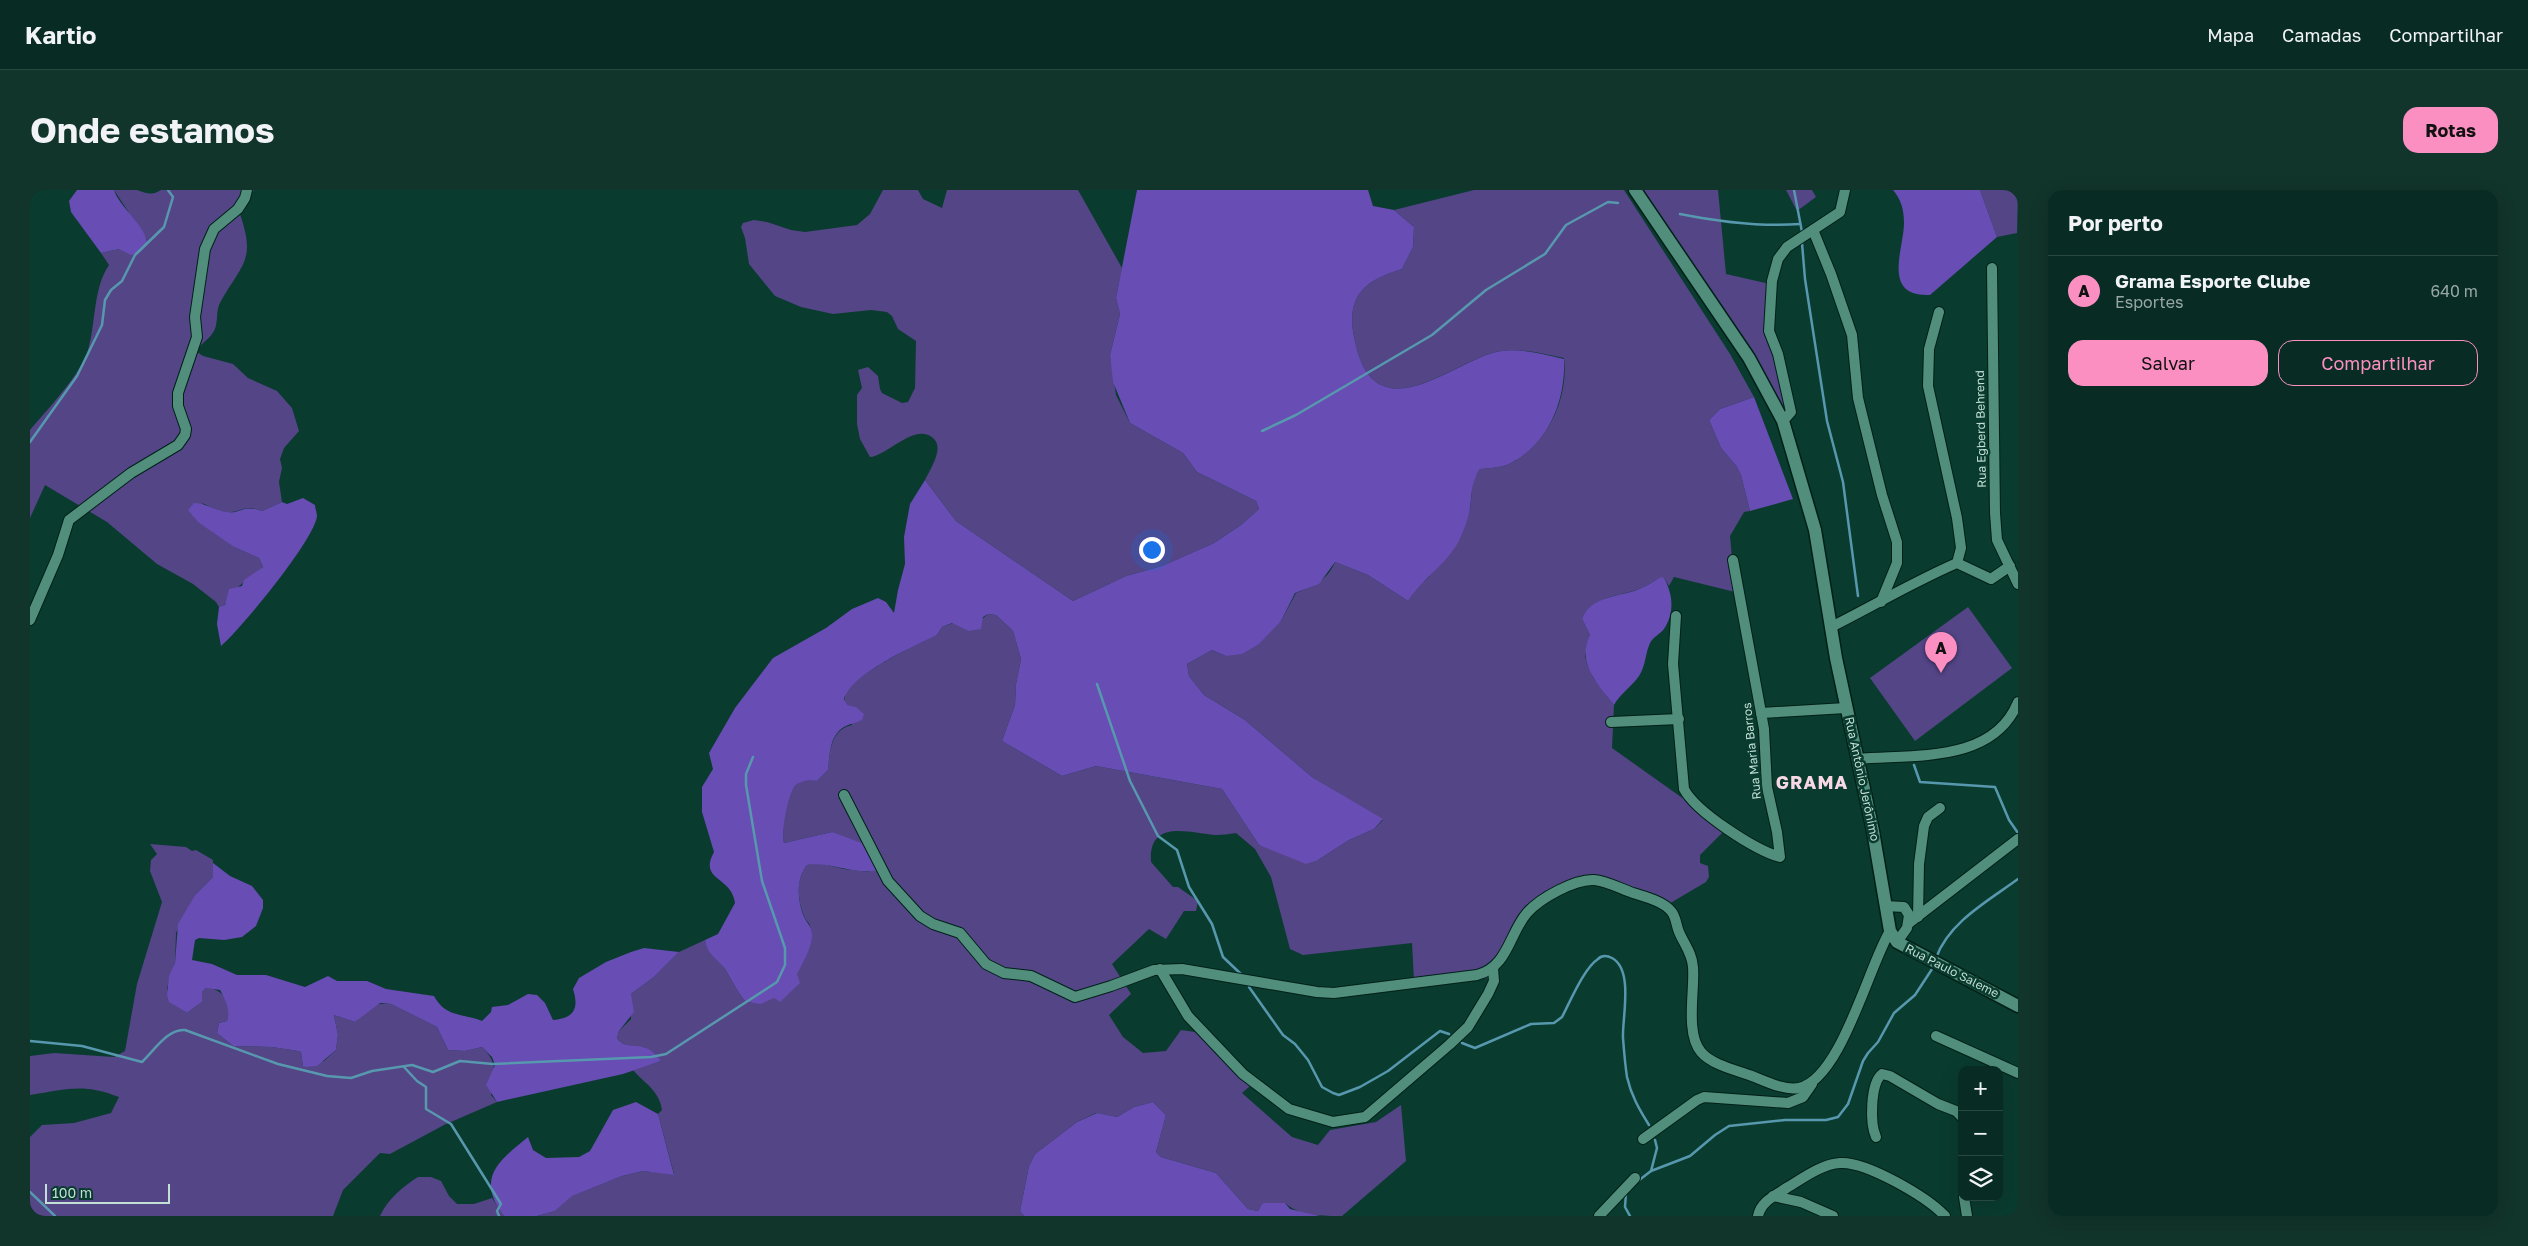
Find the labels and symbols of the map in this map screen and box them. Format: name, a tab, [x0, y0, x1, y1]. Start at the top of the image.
street label: Rua Egberd Behrend	[1972, 370, 1989, 488]
your location	[1139, 537, 1165, 563]
pin: A	[1925, 632, 1957, 673]
street label: Rua Maria Barros	[1739, 702, 1764, 800]
street label: Rua Antônio Jerônimo	[1842, 715, 1883, 842]
district label: GRAMA	[1776, 771, 1848, 793]
street label: Rua Paulo Saleme	[1903, 940, 2002, 1001]
scale bar	[45, 1181, 170, 1204]

